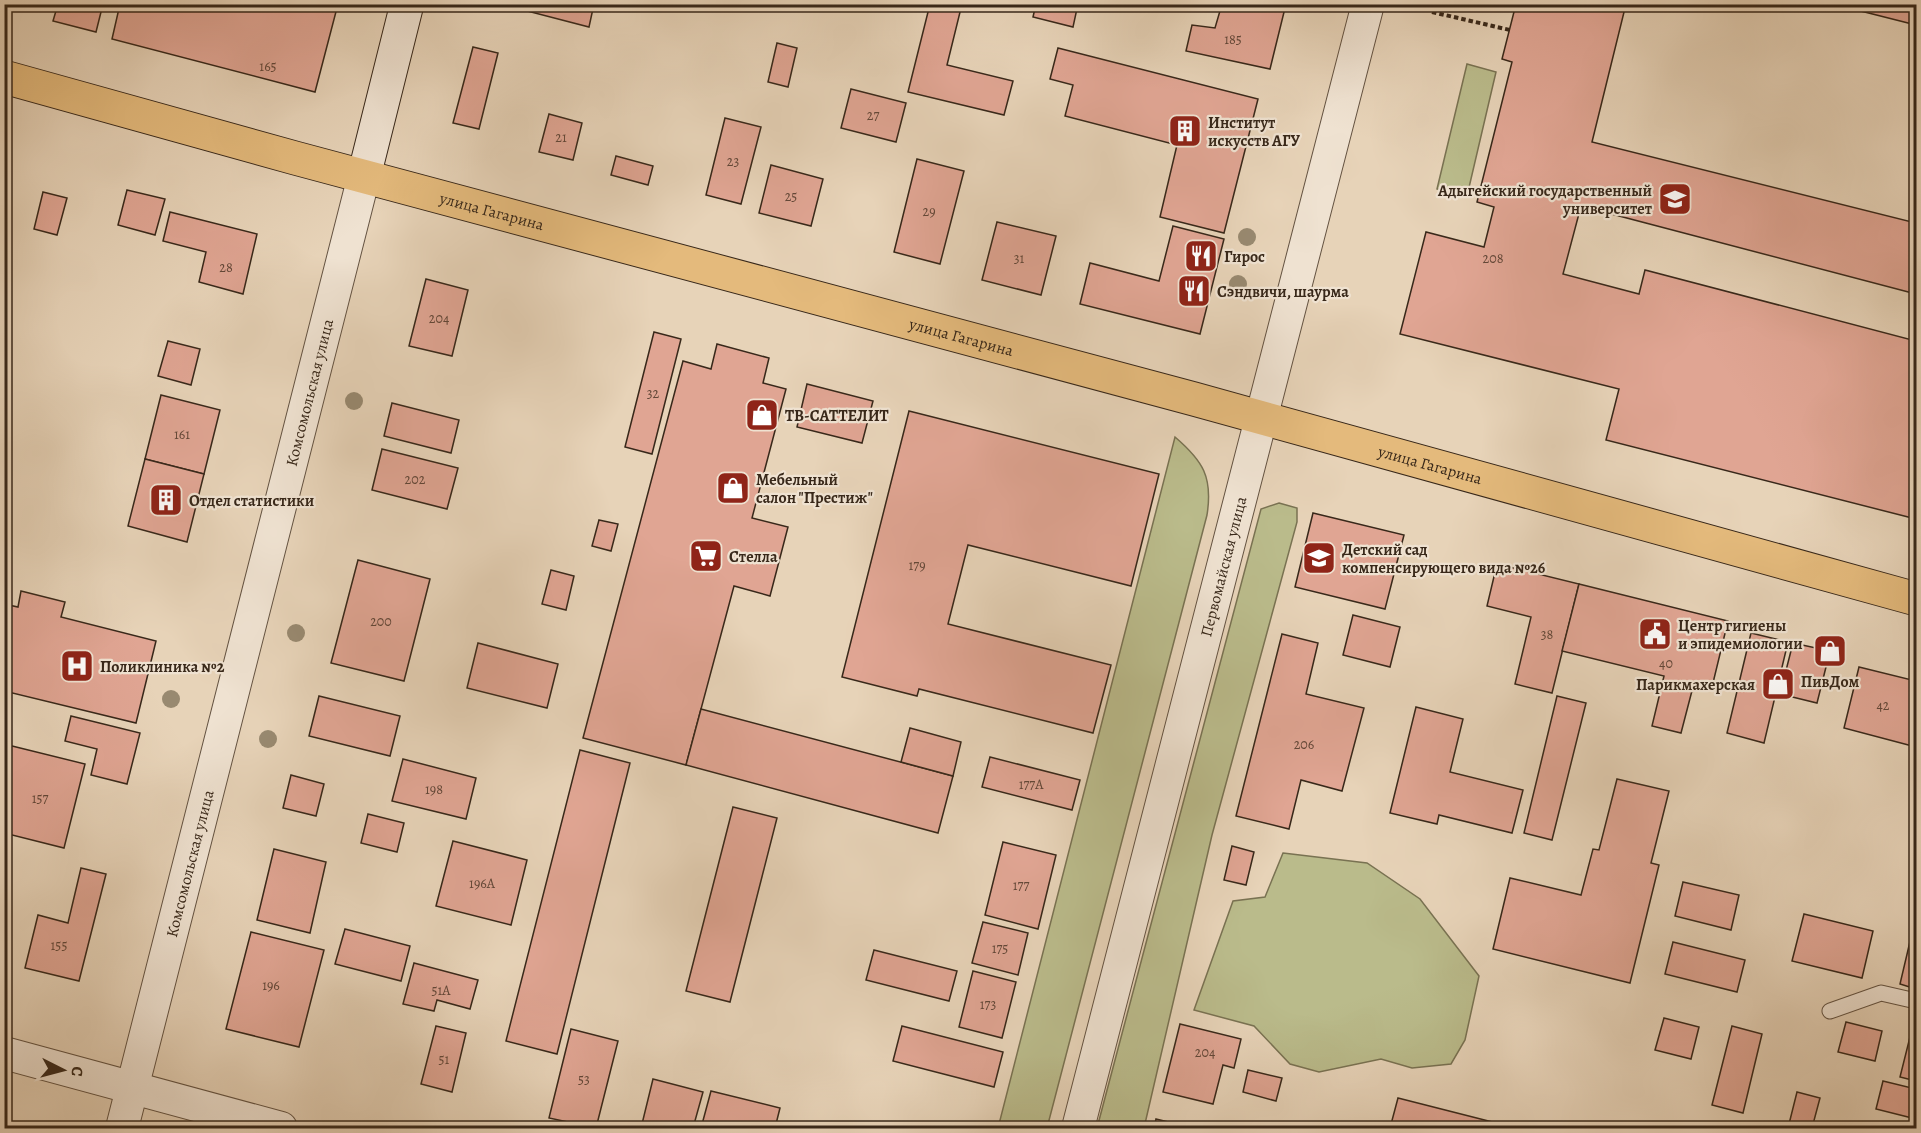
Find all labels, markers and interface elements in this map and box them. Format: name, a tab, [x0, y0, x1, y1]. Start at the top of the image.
house number: 185	[1224, 30, 1242, 49]
house number: 165	[259, 57, 277, 76]
house number: 27	[867, 106, 879, 125]
place label: Институт искусств АГУ	[1208, 112, 1300, 152]
building icon: Институт искусств АГУ	[1167, 113, 1203, 149]
house number: 21	[555, 128, 567, 147]
house number: 23	[727, 152, 739, 171]
place label: Адыгейский государственный университет	[1437, 180, 1653, 220]
school or university icon: Адыгейский государственный университет	[1657, 181, 1693, 217]
street label: улица Гагарина	[436, 187, 547, 236]
house number: 25	[785, 187, 797, 206]
house number: 29	[922, 202, 936, 221]
restaurant icon: Гирос	[1183, 238, 1219, 274]
place label: Гирос	[1224, 246, 1265, 268]
house number: 31	[1014, 249, 1025, 268]
house number: 208	[1483, 249, 1504, 268]
house number: 28	[219, 258, 233, 277]
restaurant icon: Сэндвичи, шаурма	[1176, 273, 1212, 309]
place label: Сэндвичи, шаурма	[1217, 281, 1349, 303]
house number: 204	[429, 309, 449, 328]
street label: улица Гагарина	[906, 313, 1016, 362]
street label: Комсомольская улица	[281, 316, 339, 469]
house number: 32	[647, 384, 660, 403]
shop icon: ТВ-САТТЕЛИТ	[744, 397, 780, 433]
place label: ТВ-САТТЕЛИТ	[785, 405, 889, 427]
house number: 161	[174, 425, 190, 444]
street label: улица Гагарина	[1375, 440, 1485, 490]
place label: Мебельный салон "Престиж"	[756, 469, 873, 509]
house number: 202	[405, 470, 426, 489]
shop icon: Мебельный салон "Престиж"	[715, 470, 751, 506]
building icon: Отдел статистики	[148, 482, 184, 518]
place label: Отдел статистики	[189, 490, 314, 512]
street label: Первомайская улица	[1195, 494, 1253, 639]
supermarket icon: Стелла	[688, 538, 724, 574]
place label: Детский сад компенсирующего вида №26	[1342, 539, 1546, 579]
school or university icon: Детский сад компенсирующего вида №26	[1301, 540, 1337, 576]
place label: Стелла	[729, 546, 778, 568]
house number: 179	[908, 556, 926, 575]
house number: 200	[370, 612, 392, 631]
place label: Центр гигиены и эпидемиологии	[1678, 615, 1803, 655]
public building icon: Центр гигиены и эпидемиологии	[1637, 616, 1673, 652]
house number: 38	[1541, 625, 1554, 644]
shop icon: ПивДом	[1812, 633, 1848, 669]
hospital icon: Поликлиника №2	[59, 648, 95, 684]
house number: 40	[1659, 654, 1673, 673]
place label: Поликлиника №2	[100, 656, 225, 678]
shop icon: Парикмахерская	[1760, 666, 1796, 702]
place label: ПивДом	[1801, 671, 1860, 693]
place label: Парикмахерская	[1636, 674, 1755, 696]
house number: 42	[1877, 696, 1890, 715]
house number: 206	[1294, 735, 1314, 754]
house number: 177А	[1019, 775, 1044, 794]
house number: 198	[425, 780, 443, 799]
street label: Комсомольская улица	[161, 787, 220, 940]
house number: 157	[32, 789, 48, 808]
house number: 196А	[469, 874, 496, 893]
house number: 177	[1013, 876, 1029, 895]
house number: 155	[51, 936, 67, 955]
house number: 175	[992, 939, 1008, 958]
house number: 196	[262, 976, 280, 995]
house number: 51А	[432, 981, 451, 1000]
house number: 173	[980, 995, 996, 1014]
north arrow	[33, 1040, 93, 1100]
house number: 204	[1195, 1043, 1215, 1062]
house number: 51	[439, 1050, 450, 1069]
text: С	[65, 1065, 88, 1078]
house number: 53	[578, 1070, 590, 1089]

